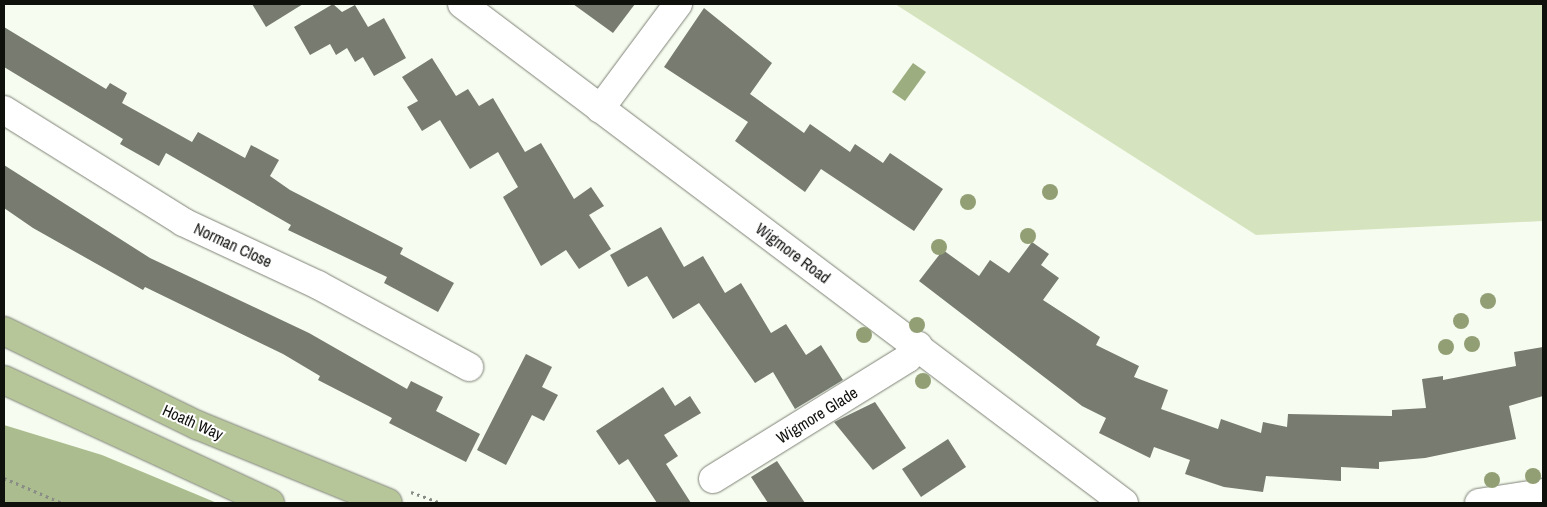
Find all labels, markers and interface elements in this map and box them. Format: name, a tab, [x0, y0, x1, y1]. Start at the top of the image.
street label: Norman Close	[191, 219, 275, 271]
street label: Wigmore Road	[752, 219, 834, 287]
street label: Wigmore Glade	[773, 383, 861, 447]
street label: Hoath Way	[160, 400, 226, 444]

